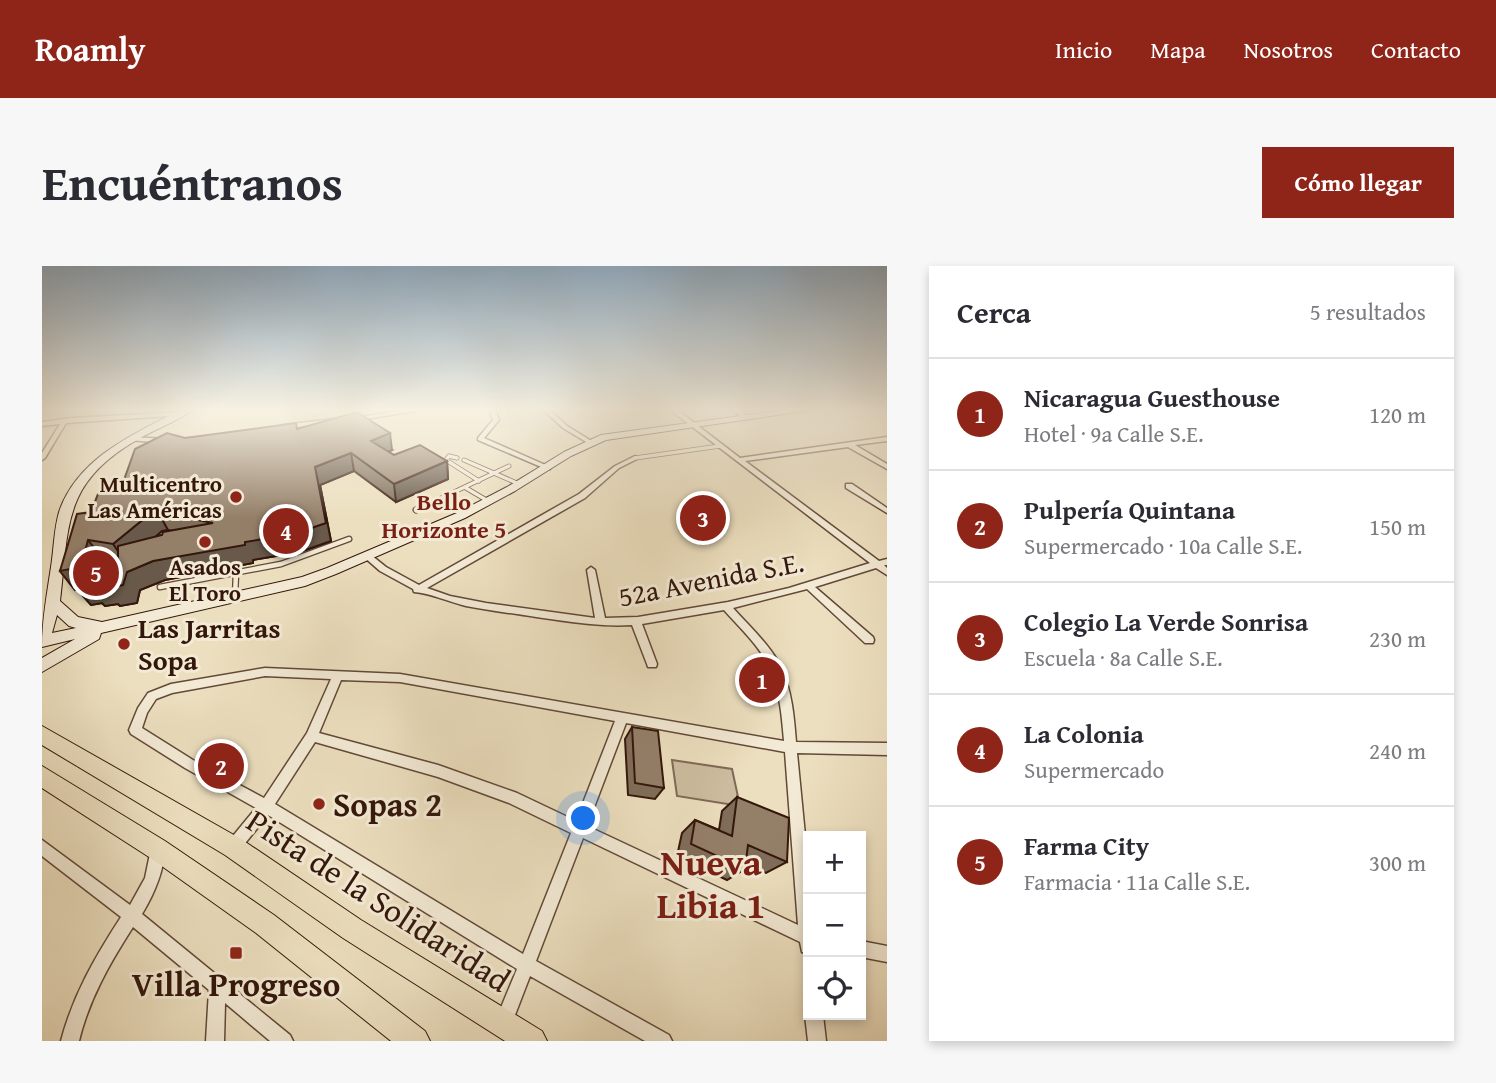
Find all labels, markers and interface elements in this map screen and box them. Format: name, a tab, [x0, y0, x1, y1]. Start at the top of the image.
text: Roamly	[35, 25, 145, 73]
text: Inicio	[1055, 32, 1112, 67]
text: Mapa	[1150, 32, 1206, 67]
text: Nosotros	[1244, 32, 1333, 67]
text: Contacto	[1371, 32, 1461, 67]
text: Encuéntranos	[42, 146, 343, 218]
button: Cómo llegar	[1262, 147, 1454, 218]
text: Cerca	[957, 290, 1031, 334]
text: 5 resultados	[1310, 295, 1426, 328]
text: Nicaragua Guesthouse	[1024, 378, 1280, 417]
text: 1	[974, 398, 986, 431]
text: 120 m	[1369, 398, 1426, 431]
text: Hotel · 9a Calle S.E.	[1024, 417, 1204, 450]
place label: Multicentro Las Américas	[88, 467, 222, 526]
district label: Bello Horizonte 5	[382, 484, 506, 547]
marker: Multicentro Las Américas	[228, 489, 244, 505]
text: Pulpería Quintana	[1024, 490, 1235, 529]
pin: 3	[680, 492, 726, 544]
pin: 4	[263, 505, 309, 557]
text: 2	[974, 510, 986, 543]
text: 150 m	[1369, 510, 1426, 543]
text: Supermercado · 10a Calle S.E.	[1024, 529, 1302, 562]
marker: Asados El Toro	[197, 534, 213, 550]
street label: 52a Avenida S.E.	[615, 540, 807, 617]
pin: 5	[73, 547, 119, 599]
place label: Asados El Toro	[169, 550, 241, 609]
text: Colegio La Verde Sonrisa	[1024, 602, 1308, 641]
place label: Las Jarritas Sopa	[138, 607, 281, 680]
text: 3	[974, 622, 986, 655]
text: 230 m	[1369, 622, 1426, 655]
marker: Las Jarritas Sopa	[116, 636, 132, 652]
text: Escuela · 8a Calle S.E.	[1024, 641, 1223, 674]
pin: 1	[739, 654, 785, 706]
text: La Colonia	[1024, 714, 1144, 753]
text: 4	[974, 734, 986, 767]
text: 240 m	[1369, 734, 1426, 767]
pin: 2	[198, 740, 244, 792]
text: Supermercado	[1024, 753, 1164, 786]
place label: Sopas 2	[333, 780, 442, 828]
marker: Sopas 2	[311, 796, 327, 812]
street label: Pista de la Solidaridad	[238, 797, 520, 1004]
your location	[566, 801, 600, 835]
text: Farma City	[1024, 826, 1149, 865]
map controls	[803, 831, 866, 1020]
button: +	[803, 831, 866, 894]
district label: Nueva Libia 1	[657, 834, 765, 932]
text: 5	[974, 846, 986, 879]
text: 300 m	[1369, 846, 1426, 879]
text: Farmacia · 11a Calle S.E.	[1024, 865, 1250, 898]
button: −	[803, 894, 866, 957]
marker: Villa Progreso	[228, 945, 244, 961]
button: locate	[803, 957, 866, 1020]
place label: Villa Progreso	[132, 960, 340, 1008]

